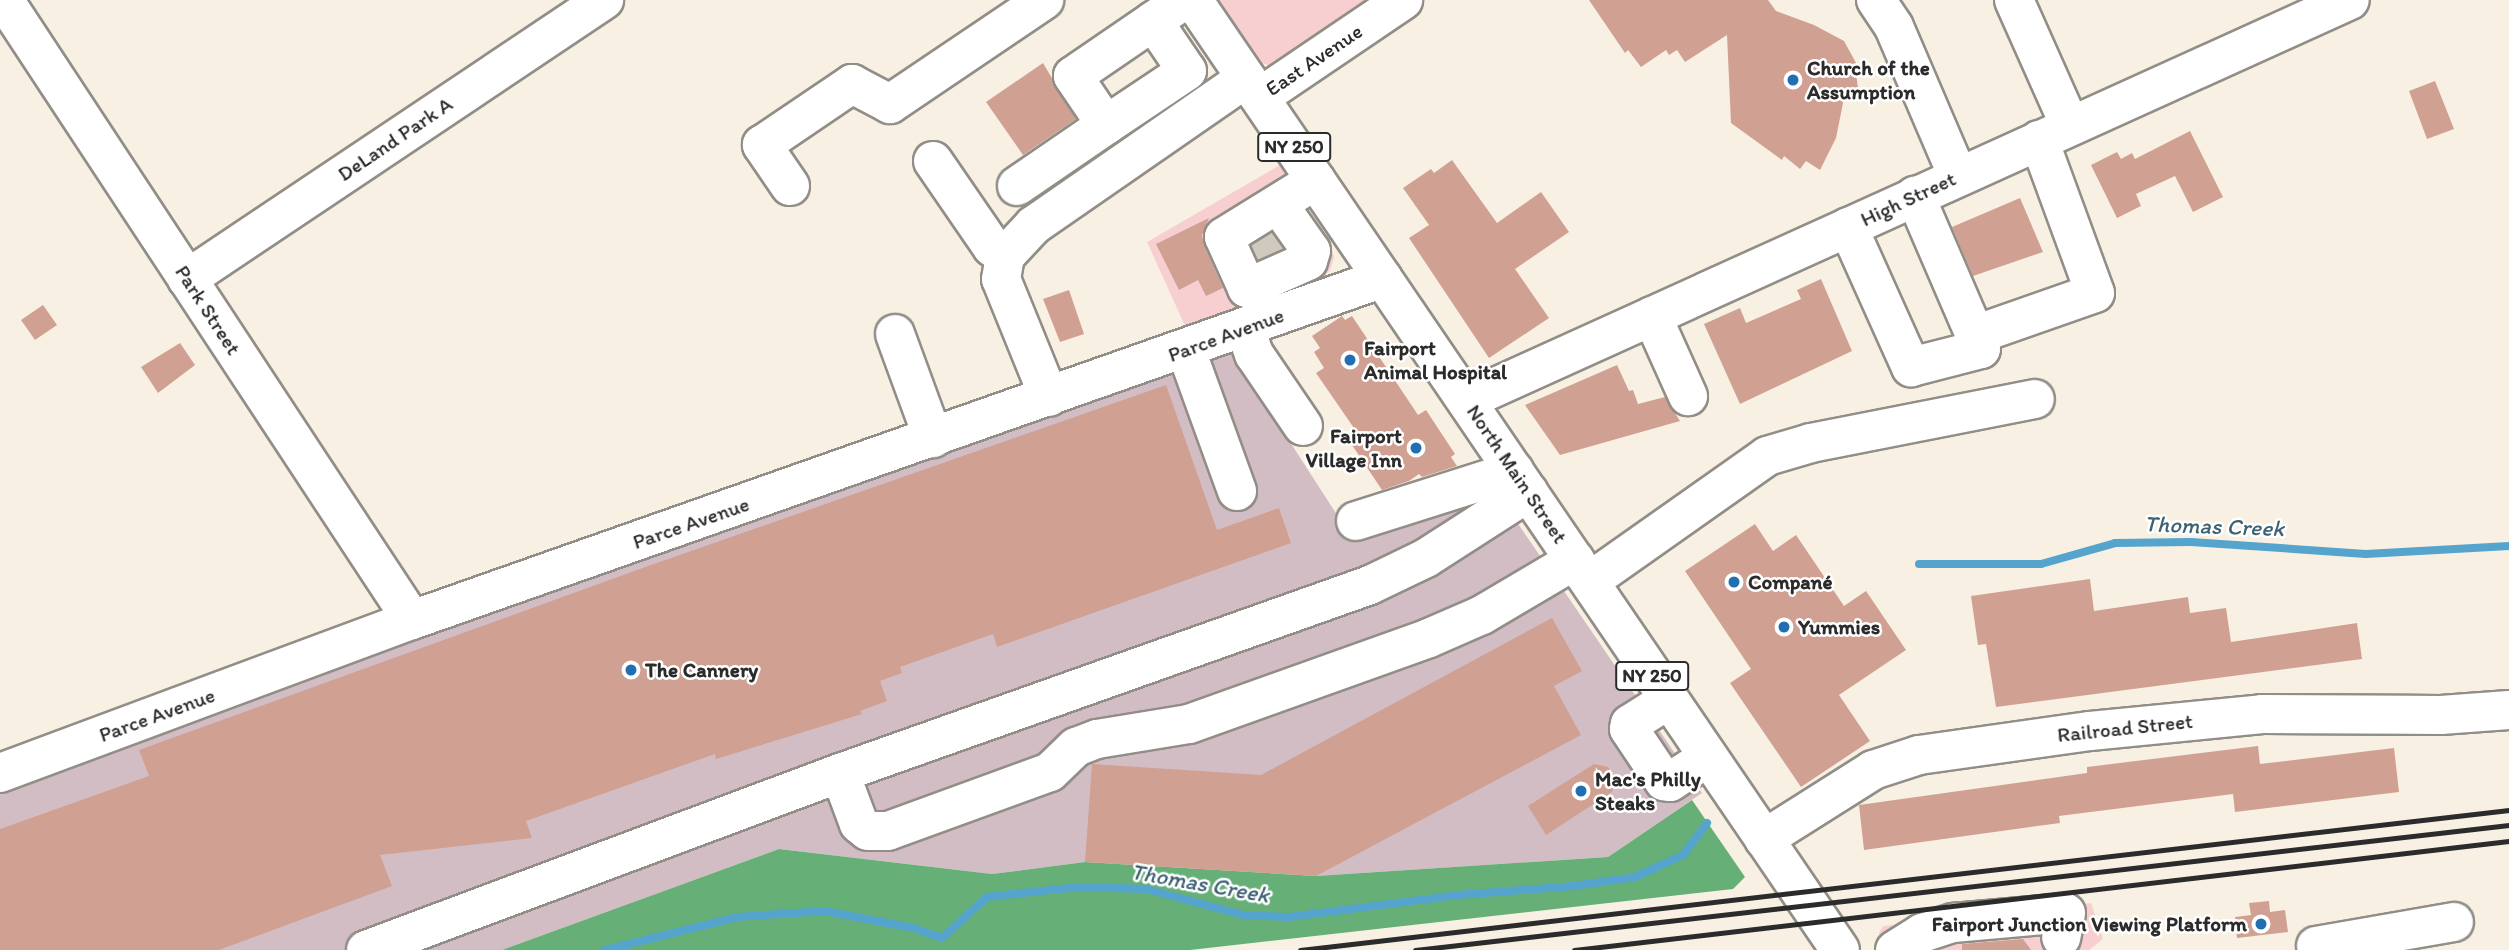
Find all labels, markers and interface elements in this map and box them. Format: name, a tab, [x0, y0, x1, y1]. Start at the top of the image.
street label: East Avenue	[1261, 19, 1367, 101]
place label: Church of the Assumption	[1807, 55, 1929, 105]
marker: Church of the Assumption	[1785, 72, 1801, 88]
street label: DeLand Park A	[333, 92, 457, 186]
road number: NY 250	[1256, 132, 1332, 162]
street label: High Street	[1857, 166, 1959, 232]
street label: Park Street	[170, 261, 246, 359]
street label: Parce Avenue	[1165, 303, 1287, 367]
place label: Fairport Animal Hospital	[1364, 335, 1508, 385]
marker: Fairport Animal Hospital	[1342, 352, 1358, 368]
street label: North Main Street	[1461, 400, 1573, 548]
place label: Fairport Village Inn	[1306, 423, 1402, 473]
marker: Fairport Village Inn	[1408, 440, 1424, 456]
street label: Parce Avenue	[630, 491, 752, 555]
water label: Thomas Creek	[2144, 510, 2284, 542]
place label: Compané	[1748, 569, 1833, 595]
marker: Compané	[1726, 574, 1742, 590]
place label: Yummies	[1798, 614, 1880, 640]
marker: Yummies	[1776, 619, 1792, 635]
place label: The Cannery	[645, 657, 758, 683]
road number: NY 250	[1614, 660, 1690, 692]
marker: The Cannery	[623, 662, 639, 678]
street label: Parce Avenue	[96, 683, 218, 747]
street label: Railroad Street	[2056, 708, 2194, 748]
place label: Mac's Philly Steaks	[1595, 766, 1701, 816]
marker: Mac's Philly Steaks	[1573, 783, 1589, 799]
water label: Thomas Creek	[1129, 857, 1271, 909]
place label: Fairport Junction Viewing Platform	[1932, 911, 2247, 937]
marker: Fairport Junction Viewing Platform	[2253, 916, 2269, 932]

